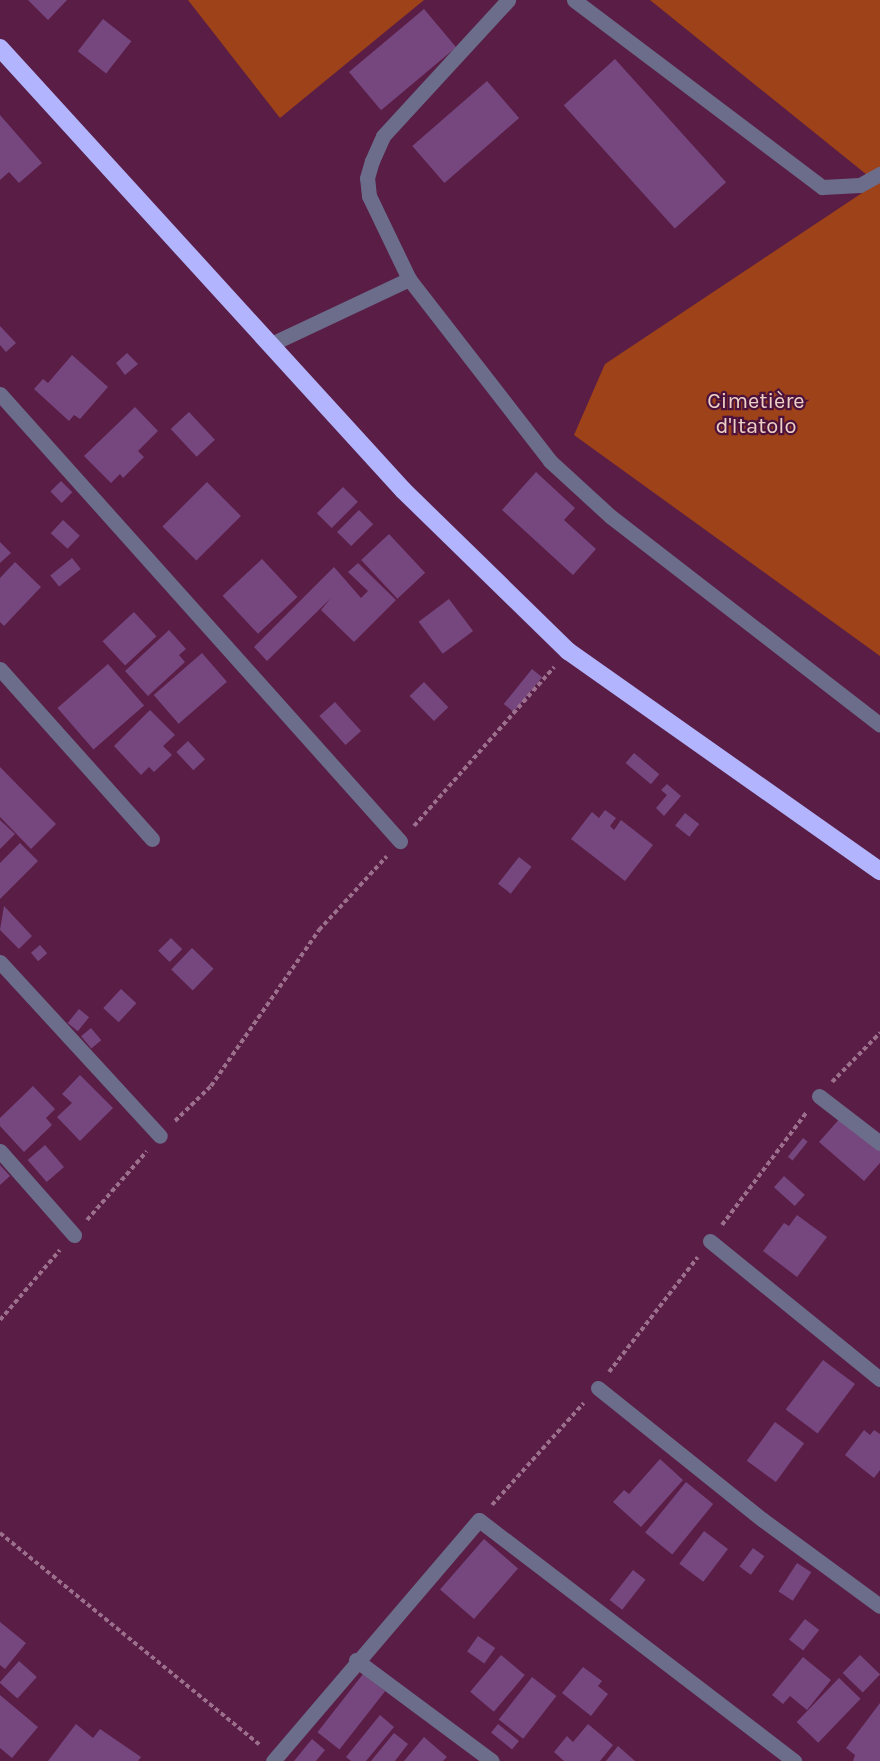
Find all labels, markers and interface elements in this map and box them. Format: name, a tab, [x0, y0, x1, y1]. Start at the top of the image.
park label: Cimetière d'Itatolo	[707, 388, 805, 440]

